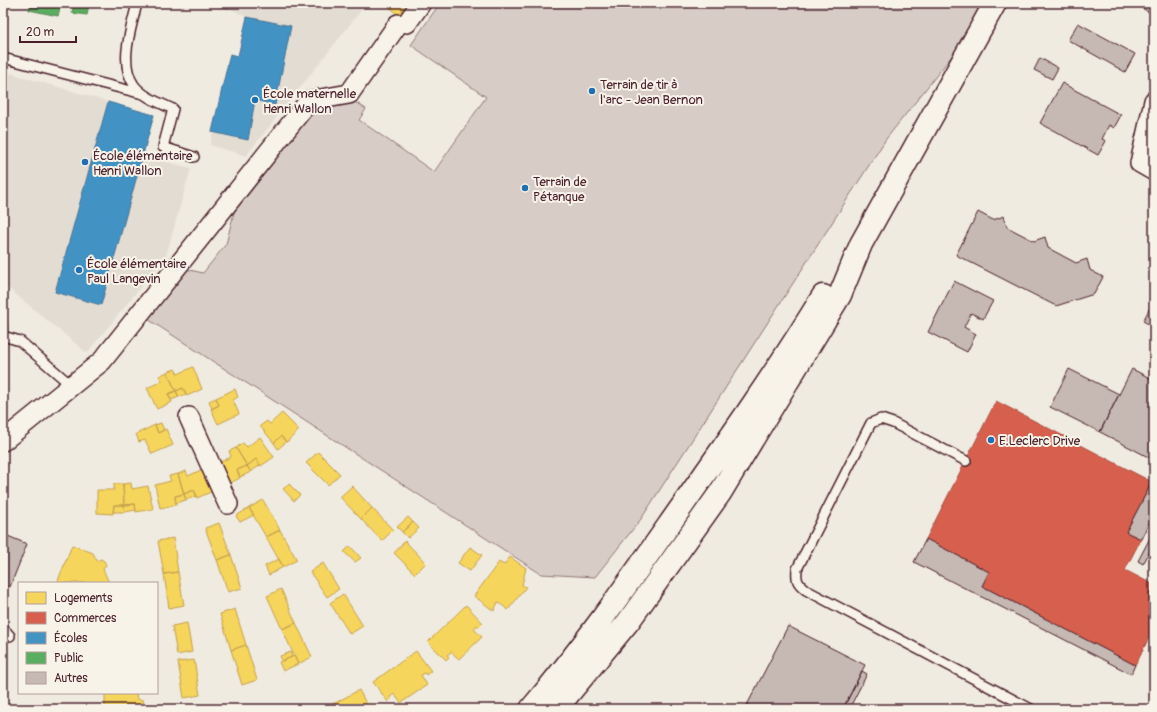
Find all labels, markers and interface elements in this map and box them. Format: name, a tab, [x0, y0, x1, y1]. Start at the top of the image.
scale bar	[20, 18, 76, 44]
text: 20 m	[26, 25, 55, 40]
place label: Terrain de tir à l'arc - Jean Bernon	[600, 77, 703, 108]
place label: École maternelle Henri Wallon	[263, 86, 357, 117]
marker: Terrain de tir à l'arc - Jean Bernon	[587, 86, 597, 96]
marker: École maternelle Henri Wallon	[250, 95, 260, 105]
place label: École élémentaire Henri Wallon	[93, 148, 193, 179]
marker: École élémentaire Henri Wallon	[80, 157, 90, 167]
place label: Terrain de Pétanque	[533, 174, 587, 205]
marker: Terrain de Pétanque	[520, 183, 530, 193]
place label: École élémentaire Paul Langevin	[87, 256, 187, 287]
marker: École élémentaire Paul Langevin	[74, 265, 84, 275]
place label: E.Leclerc Drive	[999, 433, 1081, 449]
marker: E.Leclerc Drive	[986, 435, 996, 445]
legend	[18, 582, 158, 694]
text: Logements	[54, 591, 113, 606]
text: Commerces	[54, 611, 117, 626]
text: Écoles	[54, 630, 88, 646]
text: Public	[54, 651, 84, 666]
text: Autres	[54, 671, 88, 686]

